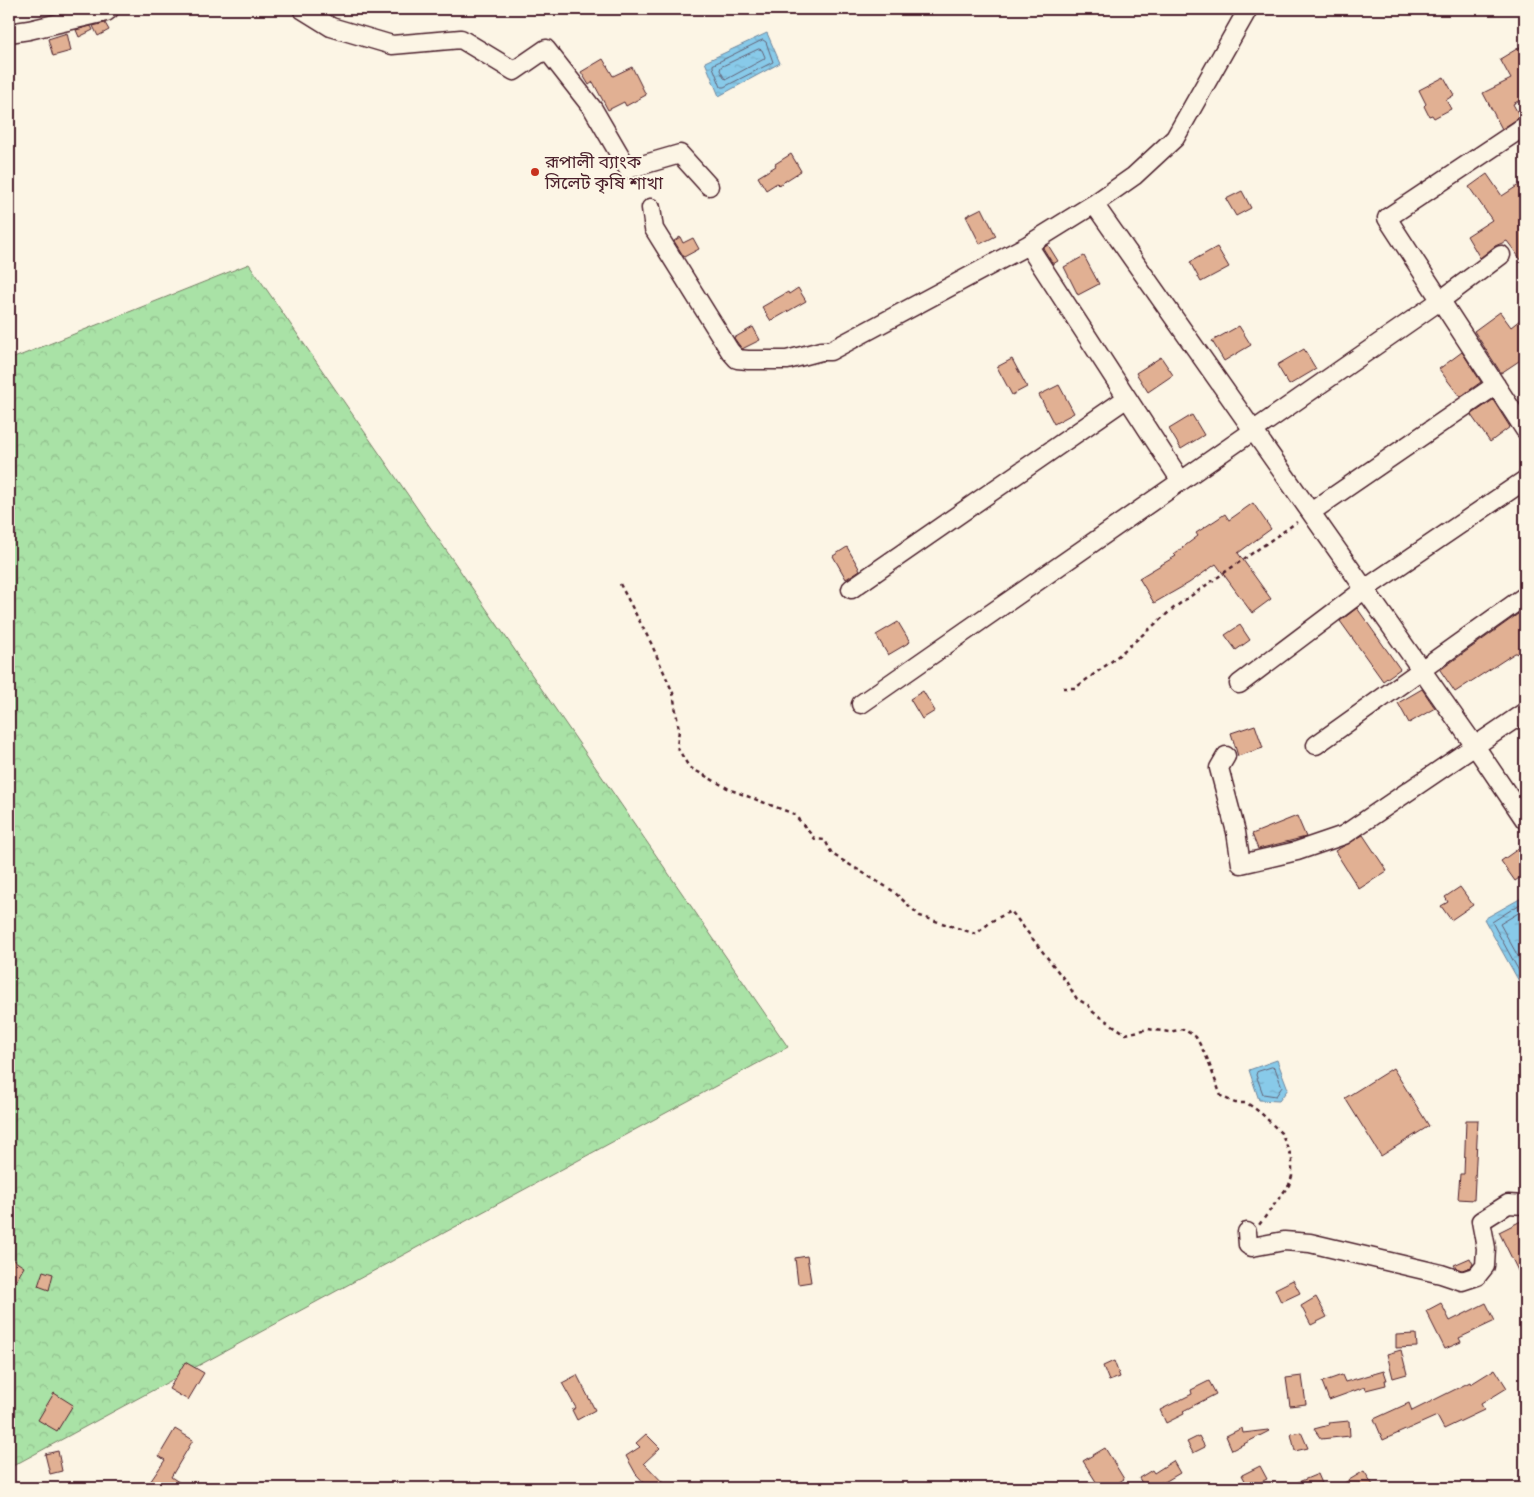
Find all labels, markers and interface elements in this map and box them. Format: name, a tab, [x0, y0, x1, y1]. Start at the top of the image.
place label: রূপালী ব্যাংক সিলেট কৃষি শাখা	[544, 151, 663, 194]
marker: রূপালী ব্যাংক সিলেট কৃষি শাখা	[529, 166, 541, 178]

